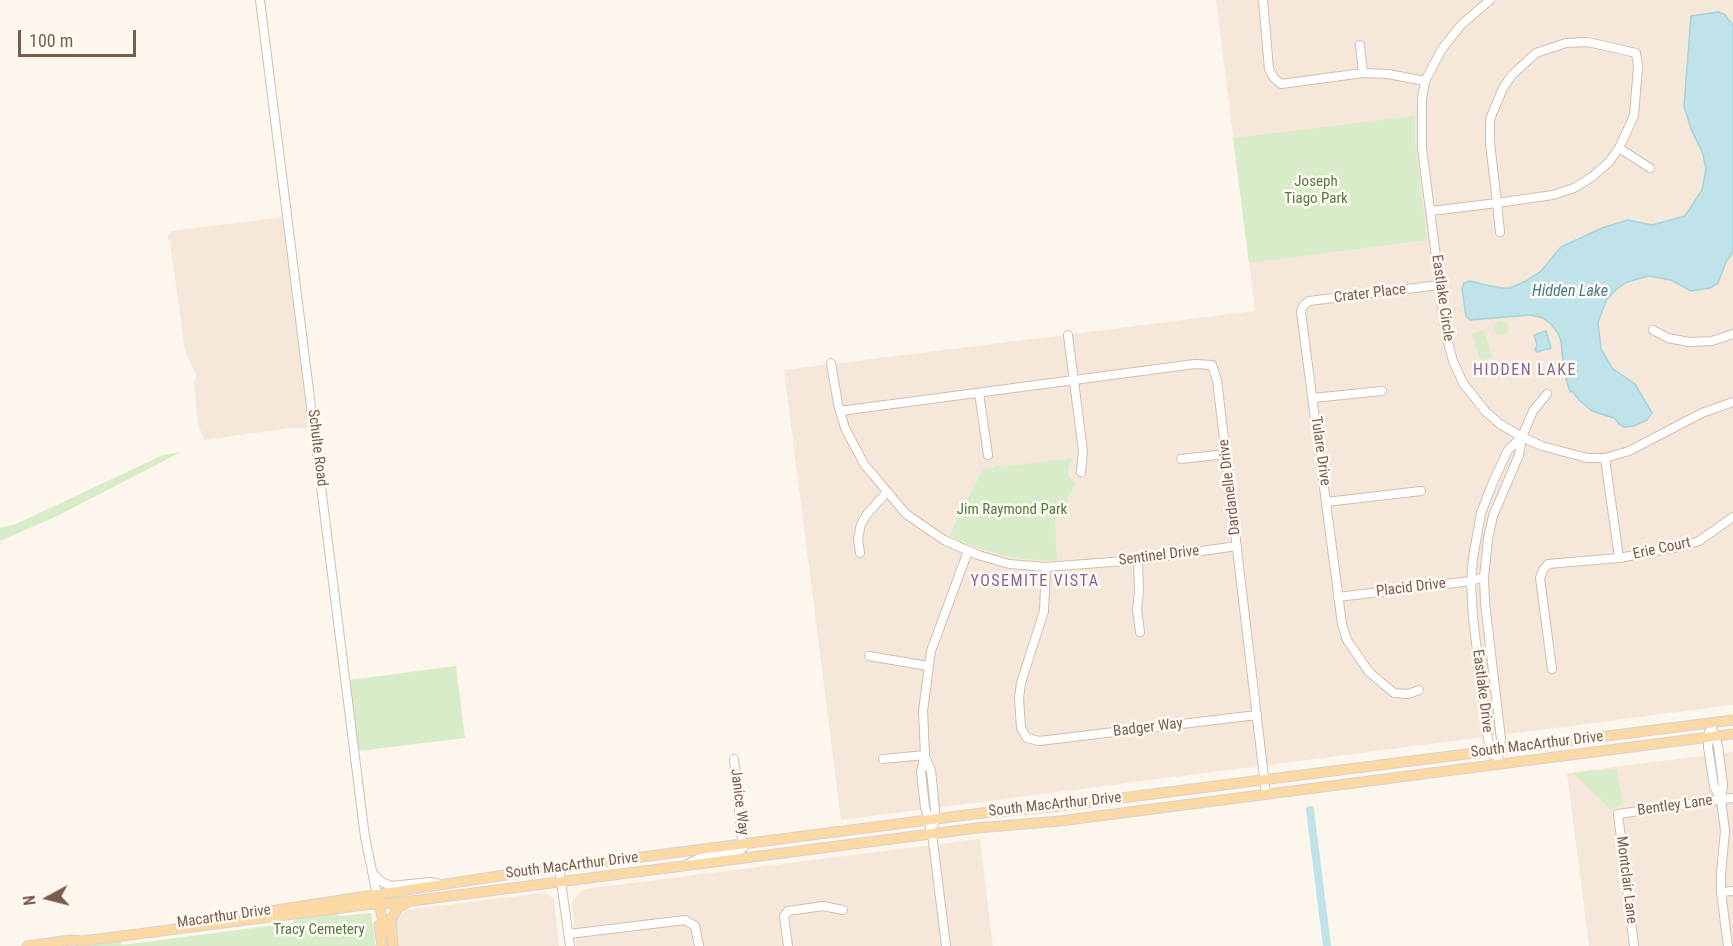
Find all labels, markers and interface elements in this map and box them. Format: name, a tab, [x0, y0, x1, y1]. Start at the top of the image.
scale bar	[21, 18, 140, 56]
text: 100 m	[29, 30, 73, 51]
park label: Joseph Tiago Park	[1284, 173, 1348, 208]
street label: Eastlake Circle	[1427, 253, 1457, 343]
street label: Crater Place	[1333, 281, 1407, 307]
water label: Hidden Lake	[1532, 282, 1608, 302]
district label: HIDDEN LAKE	[1473, 361, 1577, 381]
street label: Schulte Road	[303, 408, 331, 488]
street label: Tulare Drive	[1306, 415, 1334, 487]
street label: Dardanelle Drive	[1215, 438, 1245, 536]
park label: Jim Raymond Park	[957, 501, 1067, 519]
street label: Erie Court	[1631, 534, 1693, 564]
street label: Sentinel Drive	[1118, 542, 1200, 570]
district label: YOSEMITE VISTA	[970, 572, 1100, 592]
street label: Placid Drive	[1375, 575, 1447, 601]
street label: Eastlake Drive	[1468, 648, 1496, 734]
street label: Badger Way	[1112, 715, 1184, 741]
street label: South MacArthur Drive	[1470, 728, 1604, 762]
street label: Janice Way	[726, 768, 752, 836]
street label: South MacArthur Drive	[988, 789, 1122, 821]
street label: Bentley Lane	[1636, 792, 1714, 820]
street label: Montclair Lane	[1612, 835, 1640, 925]
street label: South MacArthur Drive	[505, 849, 639, 883]
north arrow	[18, 868, 78, 928]
text: N	[20, 894, 40, 906]
street label: Macarthur Drive	[176, 902, 272, 932]
park label: Tracy Cemetery	[273, 921, 365, 939]

